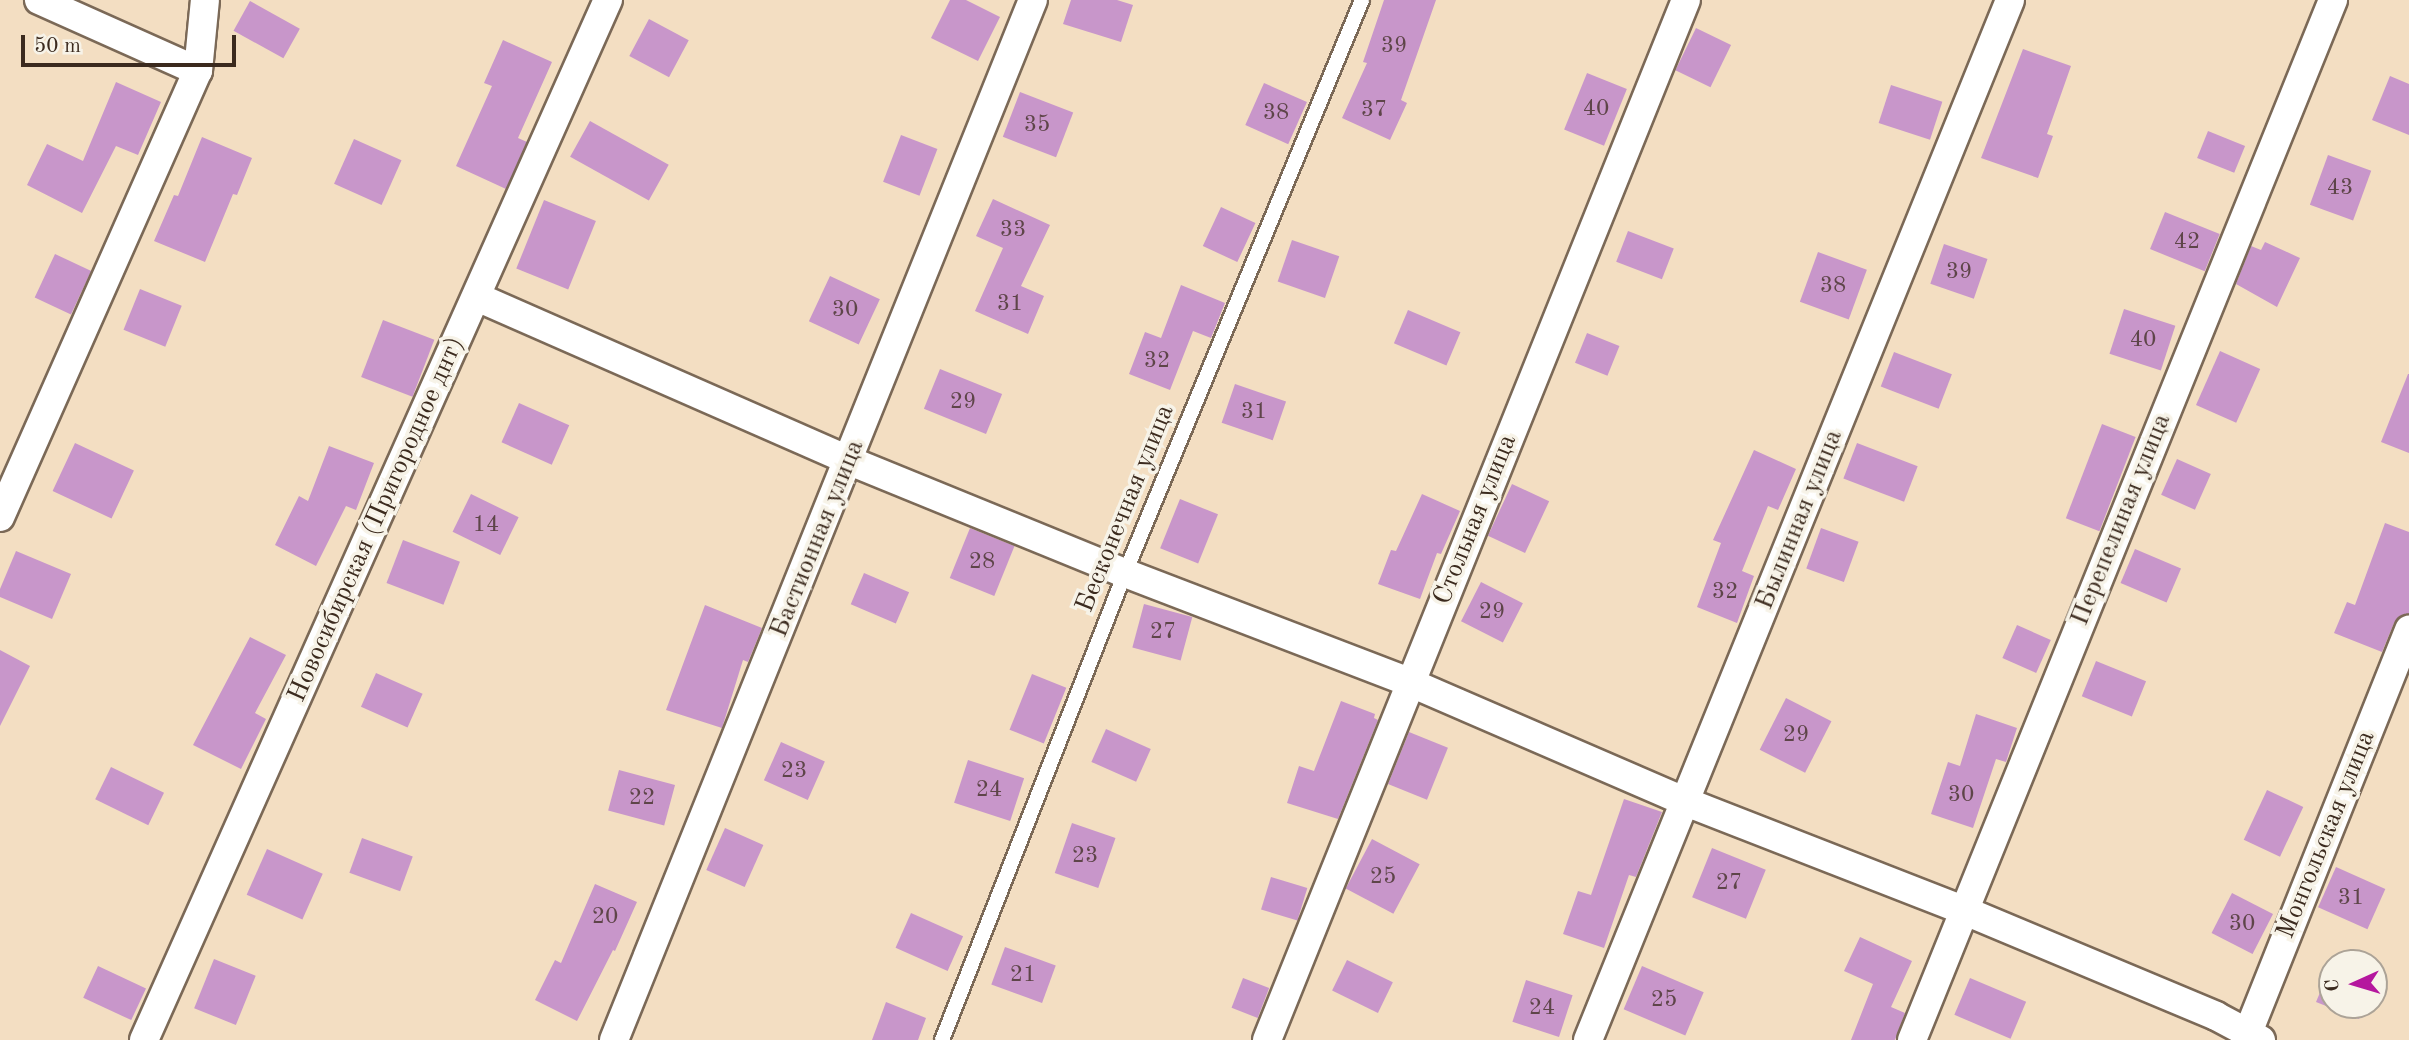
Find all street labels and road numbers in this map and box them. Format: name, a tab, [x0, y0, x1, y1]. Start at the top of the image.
street label: Новосибирская (Пригородное днт)	[282, 333, 472, 707]
street label: Бесконечная улица	[1070, 401, 1182, 617]
street label: Перепелиная улица	[2065, 410, 2179, 630]
street label: Былинная улица	[1750, 425, 1850, 615]
street label: Стольная улица	[1428, 430, 1524, 610]
street label: Бастионная улица	[764, 436, 872, 642]
street label: Монгольская улица	[2271, 726, 2383, 944]

